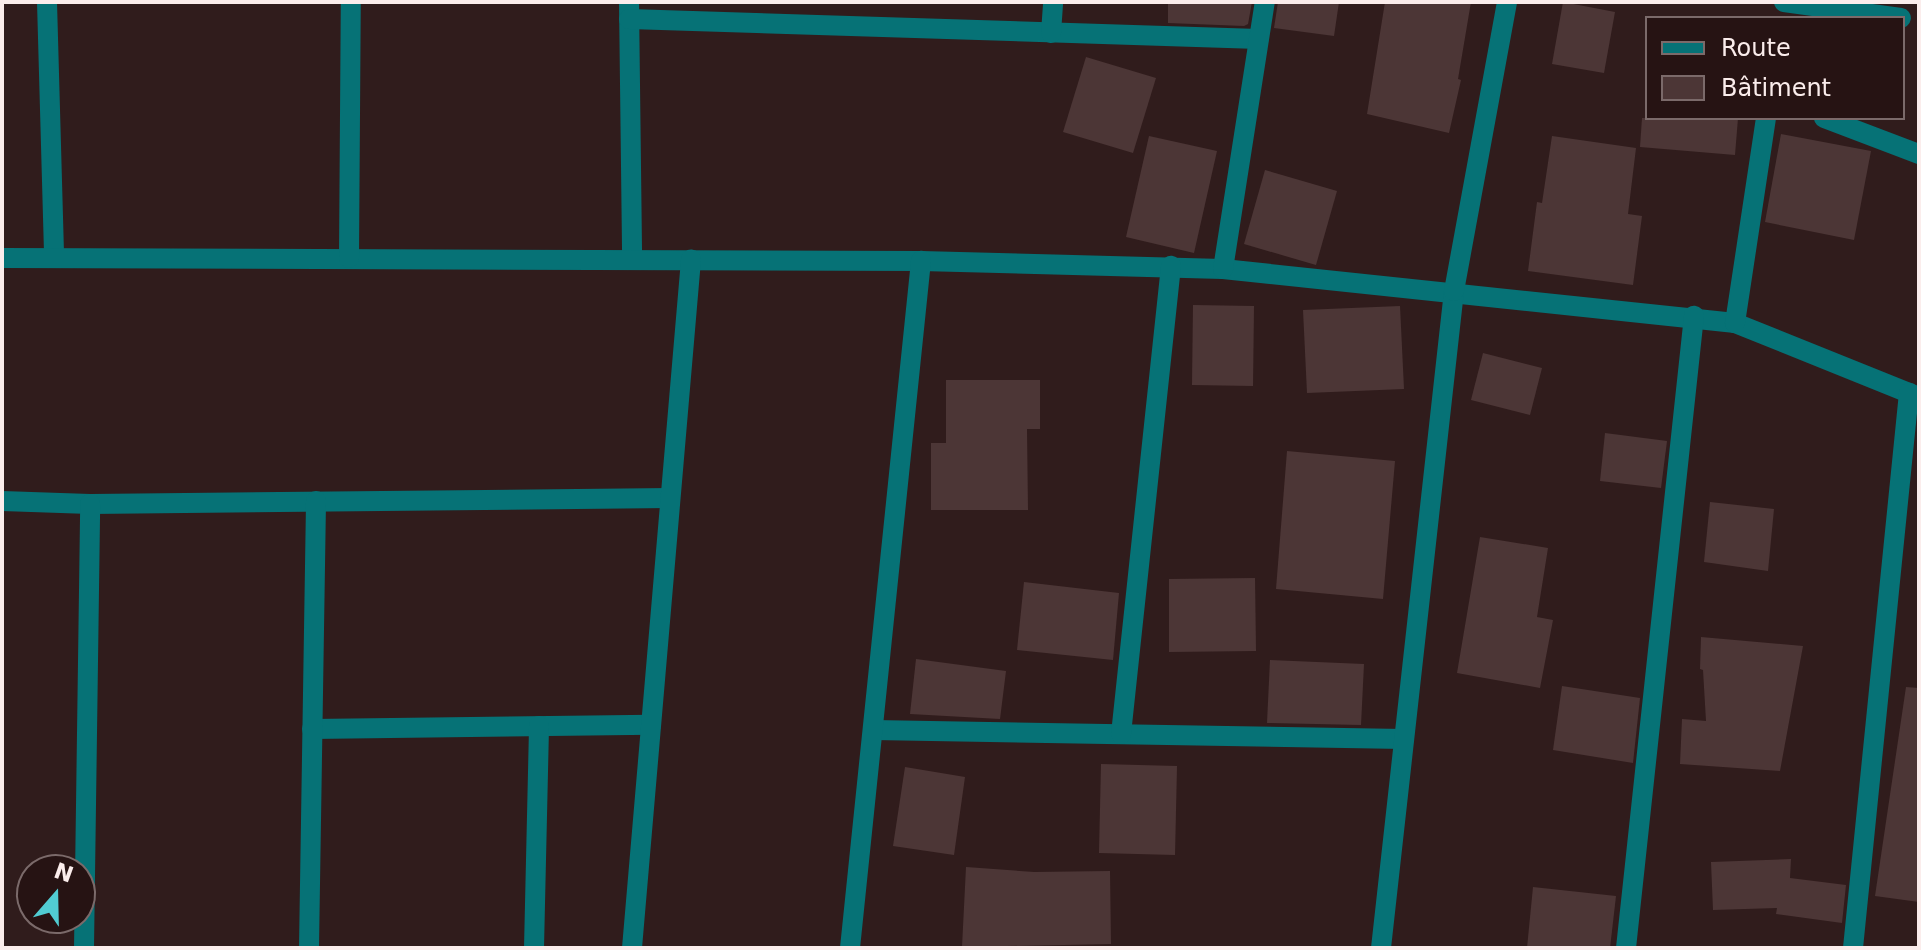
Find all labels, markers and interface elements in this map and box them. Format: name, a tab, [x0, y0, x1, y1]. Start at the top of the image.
legend	[1645, 16, 1905, 120]
text: Route	[1721, 34, 1791, 62]
text: Bâtiment	[1721, 74, 1831, 102]
north arrow	[16, 854, 96, 934]
text: N	[51, 858, 77, 888]

